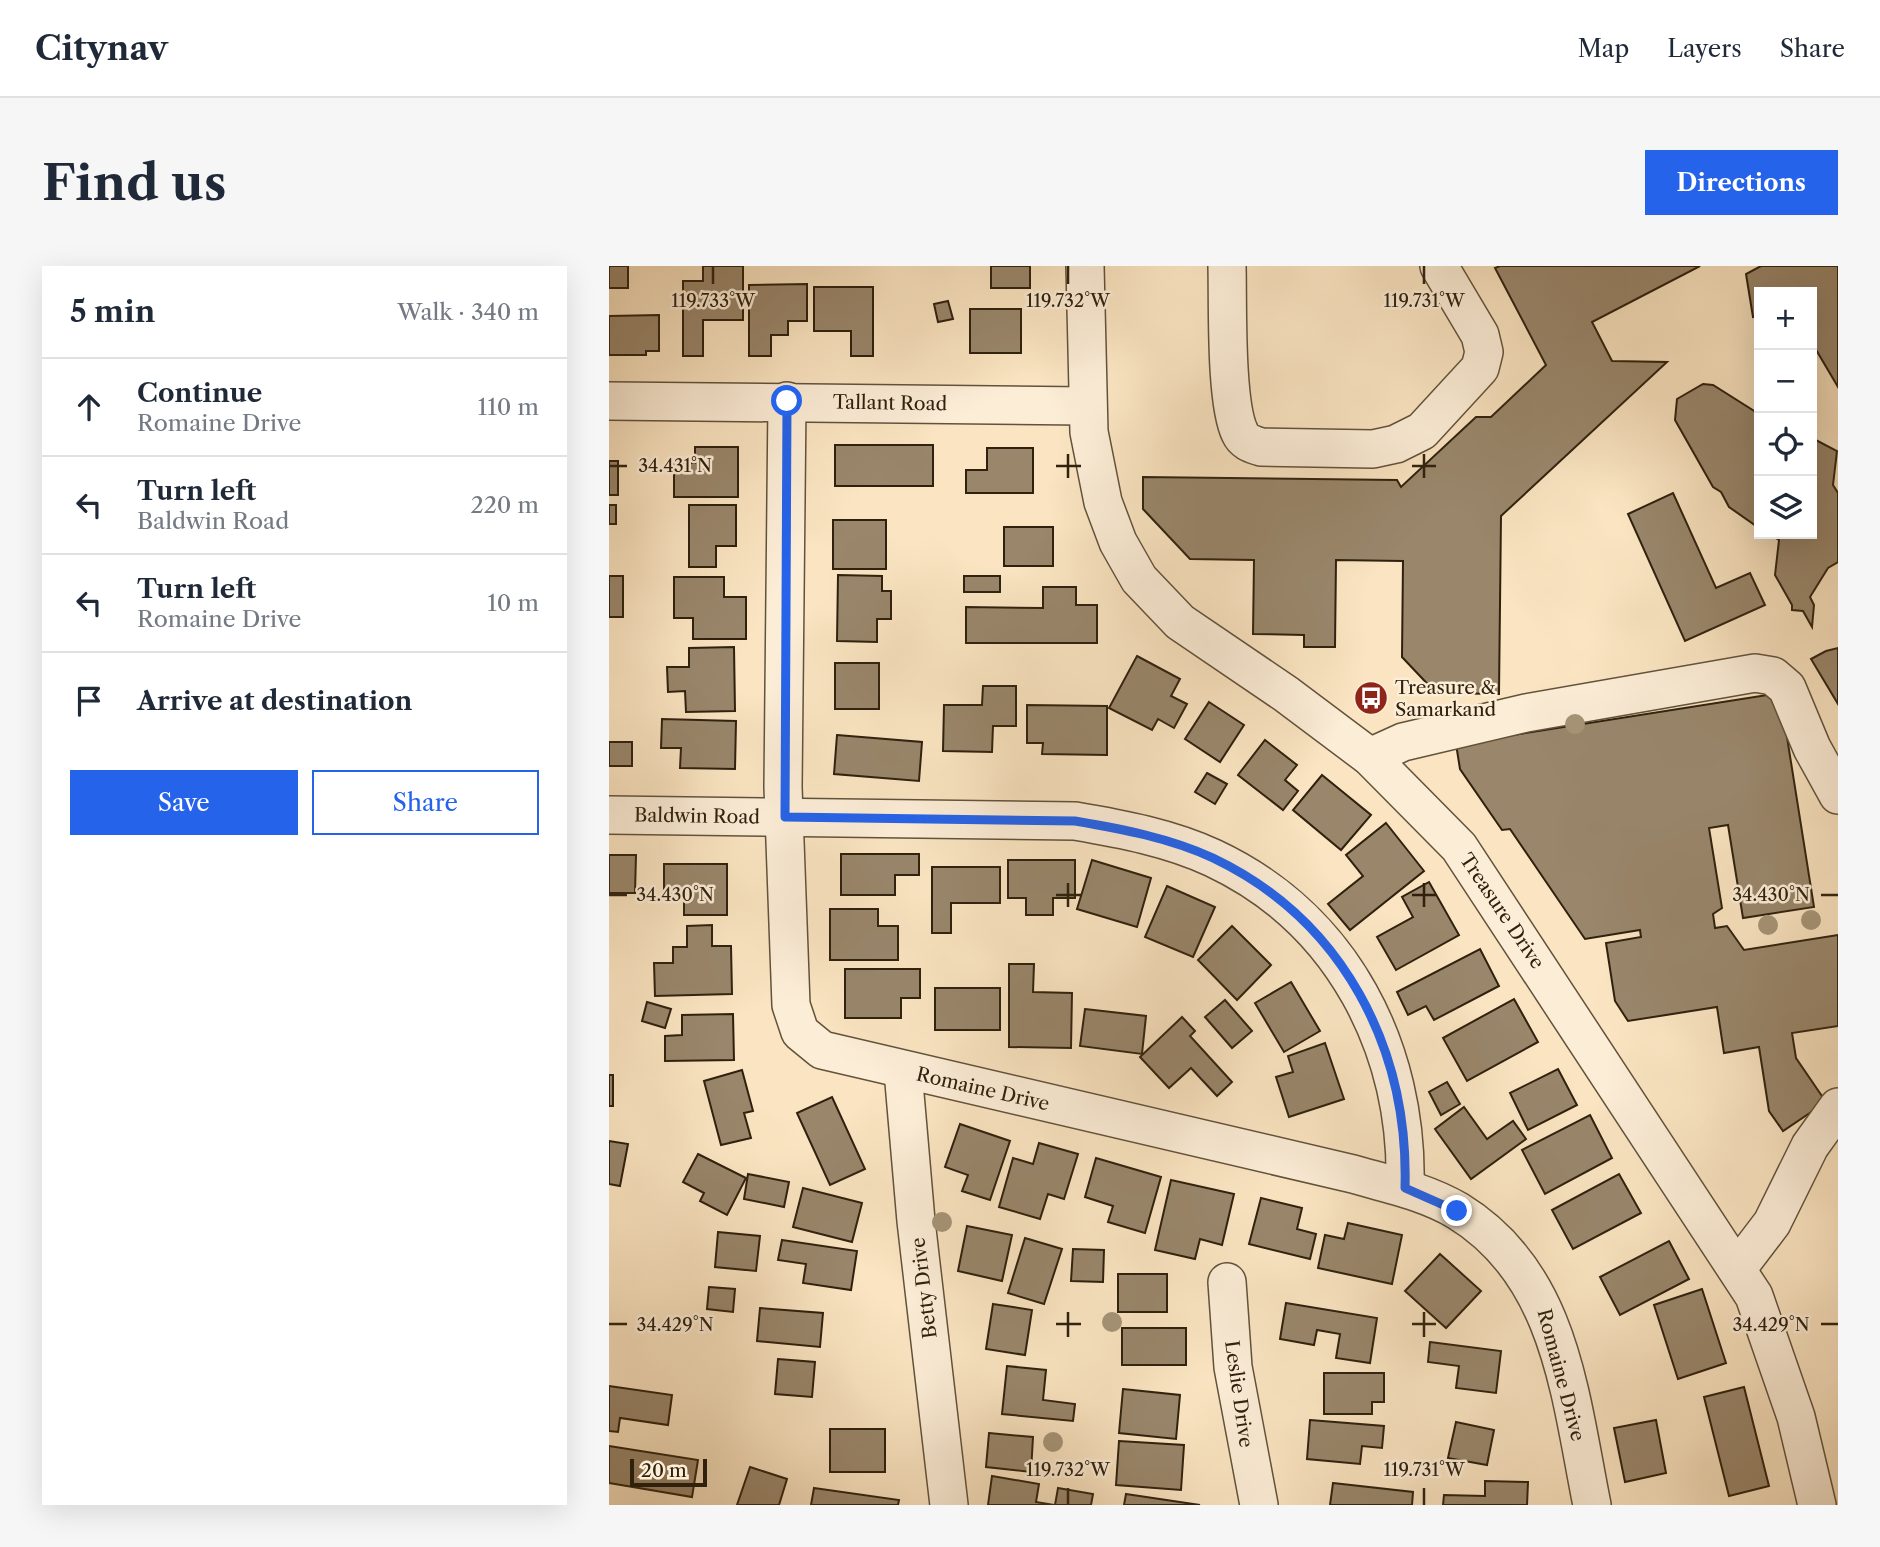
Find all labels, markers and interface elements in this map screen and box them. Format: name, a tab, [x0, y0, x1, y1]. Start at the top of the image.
text: Citynav	[35, 28, 168, 69]
text: Map	[1578, 34, 1629, 63]
text: Layers	[1667, 34, 1742, 63]
text: Share	[1780, 34, 1845, 63]
button: Directions	[1645, 150, 1838, 215]
text: Find us	[42, 152, 226, 213]
map controls	[1754, 287, 1817, 539]
button: +	[1754, 287, 1817, 350]
text: 119.733°W	[671, 290, 756, 312]
text: 119.732°W	[1026, 290, 1111, 312]
text: 119.731°W	[1383, 290, 1466, 312]
text: 5 min	[70, 293, 155, 330]
text: Walk · 340 m	[397, 298, 539, 326]
button: −	[1754, 350, 1817, 413]
text: Continue	[137, 377, 262, 409]
route start	[771, 385, 802, 416]
icon: ahead	[70, 388, 108, 426]
street label: Tallant Road	[833, 391, 948, 416]
text: 110 m	[478, 393, 539, 421]
text: Romaine Drive	[137, 409, 301, 437]
button: locate	[1754, 413, 1817, 476]
text: 34.431°N	[638, 455, 712, 477]
text: Turn left	[137, 475, 256, 507]
button: layers	[1754, 476, 1817, 539]
icon: left	[70, 486, 108, 524]
text: 220 m	[470, 491, 539, 519]
text: Baldwin Road	[137, 507, 289, 535]
text: Turn left	[137, 573, 256, 605]
icon: left	[70, 584, 108, 622]
text: 10 m	[487, 589, 539, 617]
text: Romaine Drive	[137, 605, 301, 633]
place label: Treasure & Samarkand	[1395, 676, 1497, 721]
bus stop icon: Treasure & Samarkand	[1352, 679, 1390, 717]
icon: arrive	[70, 682, 108, 720]
text: Arrive at destination	[137, 685, 412, 717]
button: Save	[70, 770, 298, 835]
button: Share	[312, 770, 539, 835]
street label: Baldwin Road	[634, 803, 760, 829]
street label: Treasure Drive	[1455, 849, 1549, 973]
text: 34.430°N	[636, 884, 714, 906]
text: 34.430°N	[1732, 884, 1810, 906]
street label: Romaine Drive	[914, 1063, 1052, 1115]
route end	[1441, 1195, 1472, 1226]
street label: Betty Drive	[906, 1236, 942, 1340]
street label: Romaine Drive	[1532, 1306, 1590, 1444]
text: 34.429°N	[636, 1314, 714, 1336]
text: 34.429°N	[1732, 1314, 1810, 1336]
street label: Leslie Drive	[1220, 1339, 1258, 1449]
scale bar	[630, 1456, 707, 1488]
text: 20 m	[641, 1459, 687, 1482]
text: 119.732°W	[1026, 1459, 1111, 1481]
text: 119.731°W	[1383, 1459, 1466, 1481]

